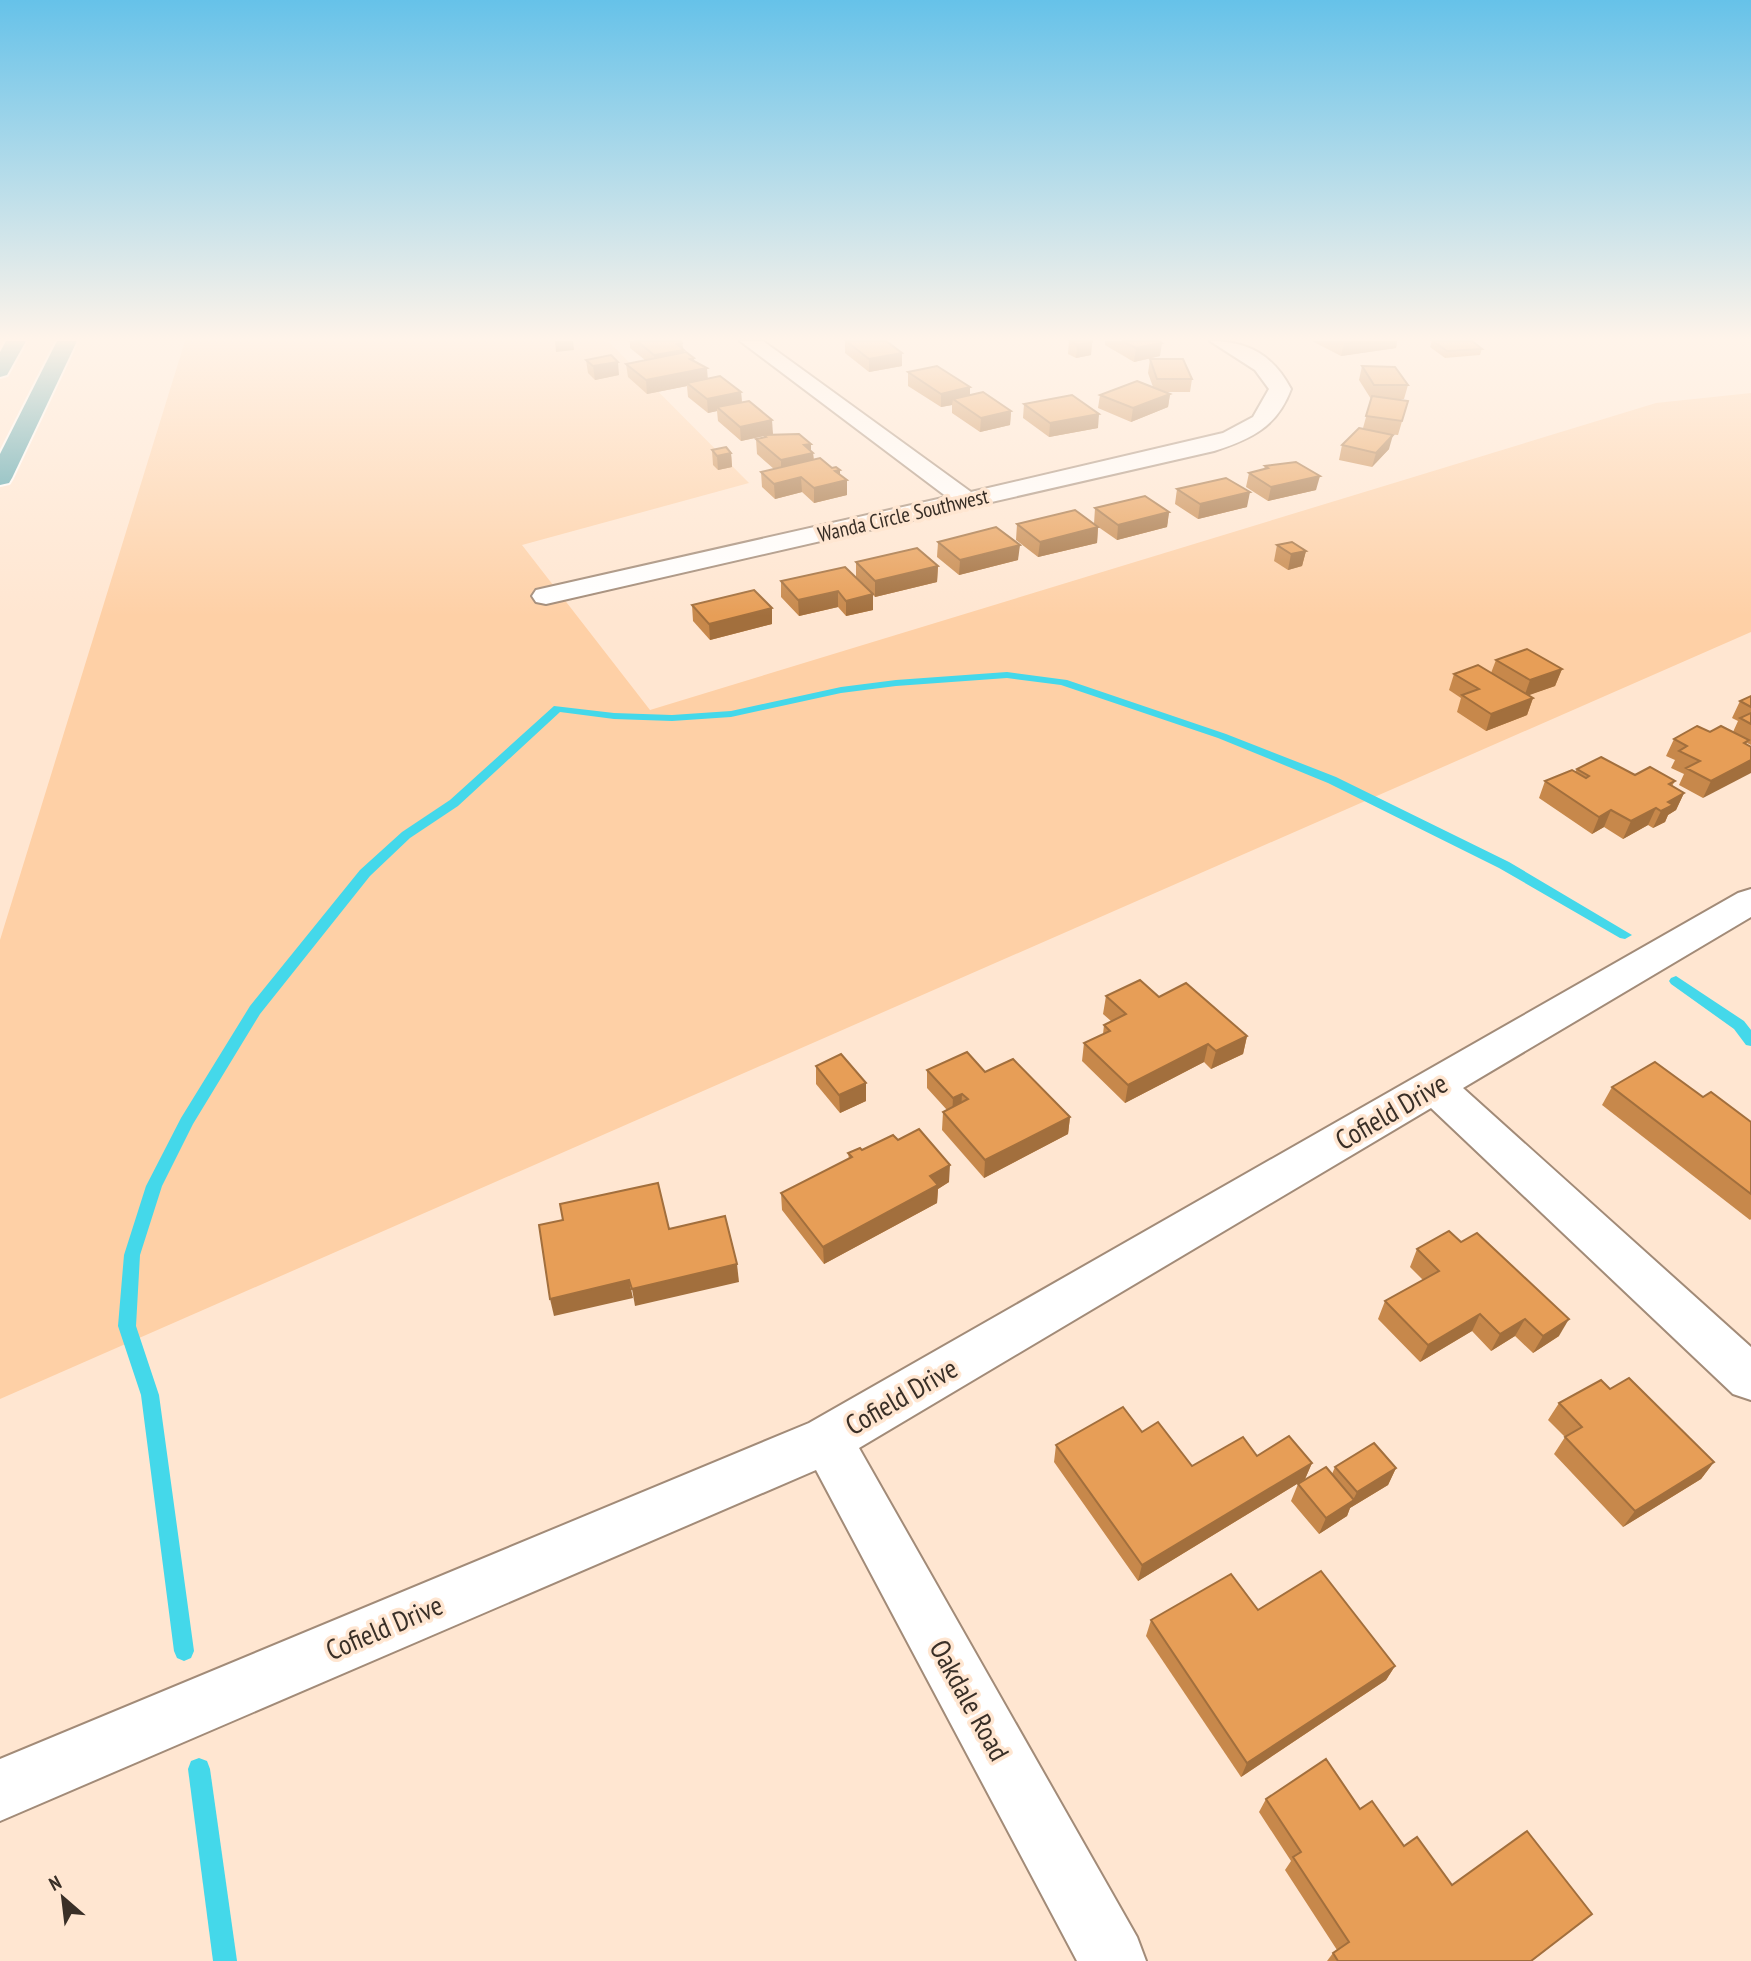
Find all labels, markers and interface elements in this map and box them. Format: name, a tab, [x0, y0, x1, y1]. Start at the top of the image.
street label: Wanda Circle Southwest	[815, 482, 991, 548]
street label: Cofield Drive	[1328, 1064, 1454, 1158]
street label: Cofield Drive	[838, 1349, 964, 1443]
street label: Cofield Drive	[320, 1586, 448, 1668]
street label: Oakdale Road	[922, 1633, 1018, 1767]
north arrow	[28, 1863, 98, 1933]
text: N	[45, 1870, 65, 1896]

